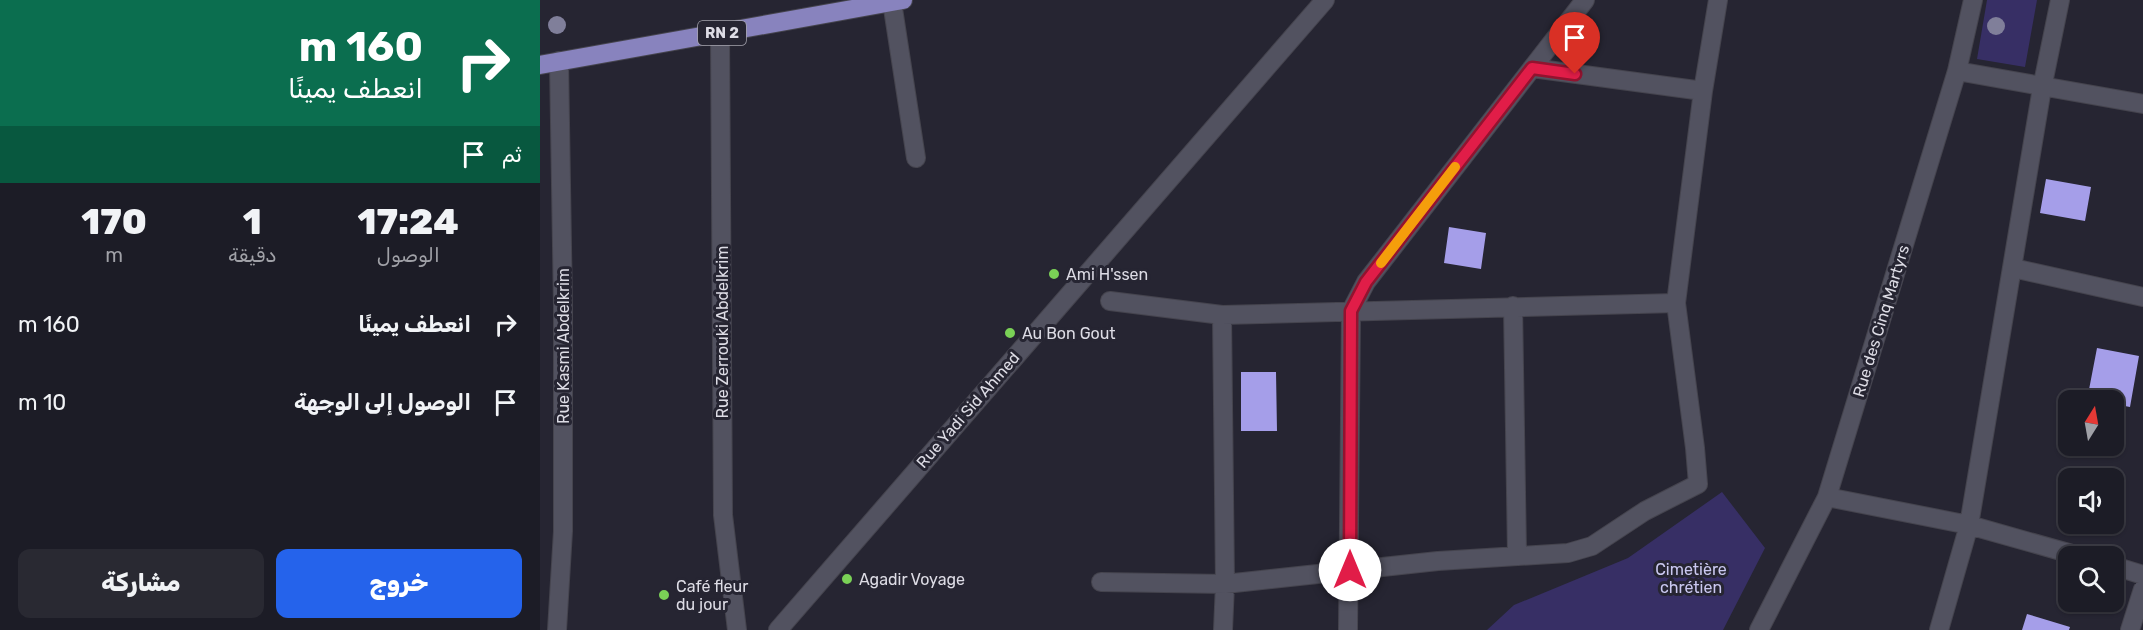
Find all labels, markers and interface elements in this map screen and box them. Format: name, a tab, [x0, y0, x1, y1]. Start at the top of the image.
pin	[1549, 12, 1600, 74]
road number: RN 2	[698, 21, 746, 45]
icon: arrive	[1558, 21, 1591, 54]
text: 160 m	[299, 22, 423, 72]
icon: right	[444, 24, 522, 102]
text: انعطف يمينًا	[288, 73, 423, 105]
icon: arrive	[457, 138, 490, 171]
text: ثم	[502, 141, 522, 168]
text: 170	[81, 200, 147, 243]
text: 1	[243, 200, 262, 243]
text: 17:24	[357, 200, 459, 243]
text: m	[105, 243, 123, 267]
text: دقيقة	[228, 243, 276, 267]
text: الوصول	[377, 243, 440, 267]
street label: Rue des Cinq Martyrs	[1849, 243, 1913, 399]
street label: Rue Zerrouki Abdelkrim	[713, 246, 732, 418]
place label: Ami H'ssen	[1066, 265, 1148, 284]
marker: Ami H'ssen	[1047, 267, 1061, 281]
street label: Rue Kasmi Abdelkrim	[554, 268, 573, 424]
icon: right	[489, 308, 522, 341]
text: 160 m	[18, 311, 80, 338]
text: انعطف يمينًا	[358, 311, 471, 338]
place label: Au Bon Gout	[1022, 324, 1116, 343]
marker: Au Bon Gout	[1003, 326, 1017, 340]
street label: Rue Yadi Sid Ahmed	[912, 348, 1024, 472]
icon: arrive	[489, 386, 522, 419]
text: 10 m	[18, 389, 66, 416]
text: الوصول إلى الوجهة	[294, 389, 471, 416]
north arrow	[2058, 390, 2124, 456]
map controls	[2058, 390, 2124, 612]
button: sound	[2058, 468, 2124, 534]
position arrow	[1318, 538, 1382, 602]
button: search	[2058, 546, 2124, 612]
button: مشاركة	[18, 549, 264, 618]
button: خروج	[276, 549, 522, 618]
park label: Cimetière chrétien	[1655, 560, 1727, 597]
place label: Agadir Voyage	[859, 570, 965, 589]
marker: Agadir Voyage	[840, 572, 854, 586]
place label: Café fleur du jour	[676, 577, 748, 614]
marker: Café fleur du jour	[657, 588, 671, 602]

